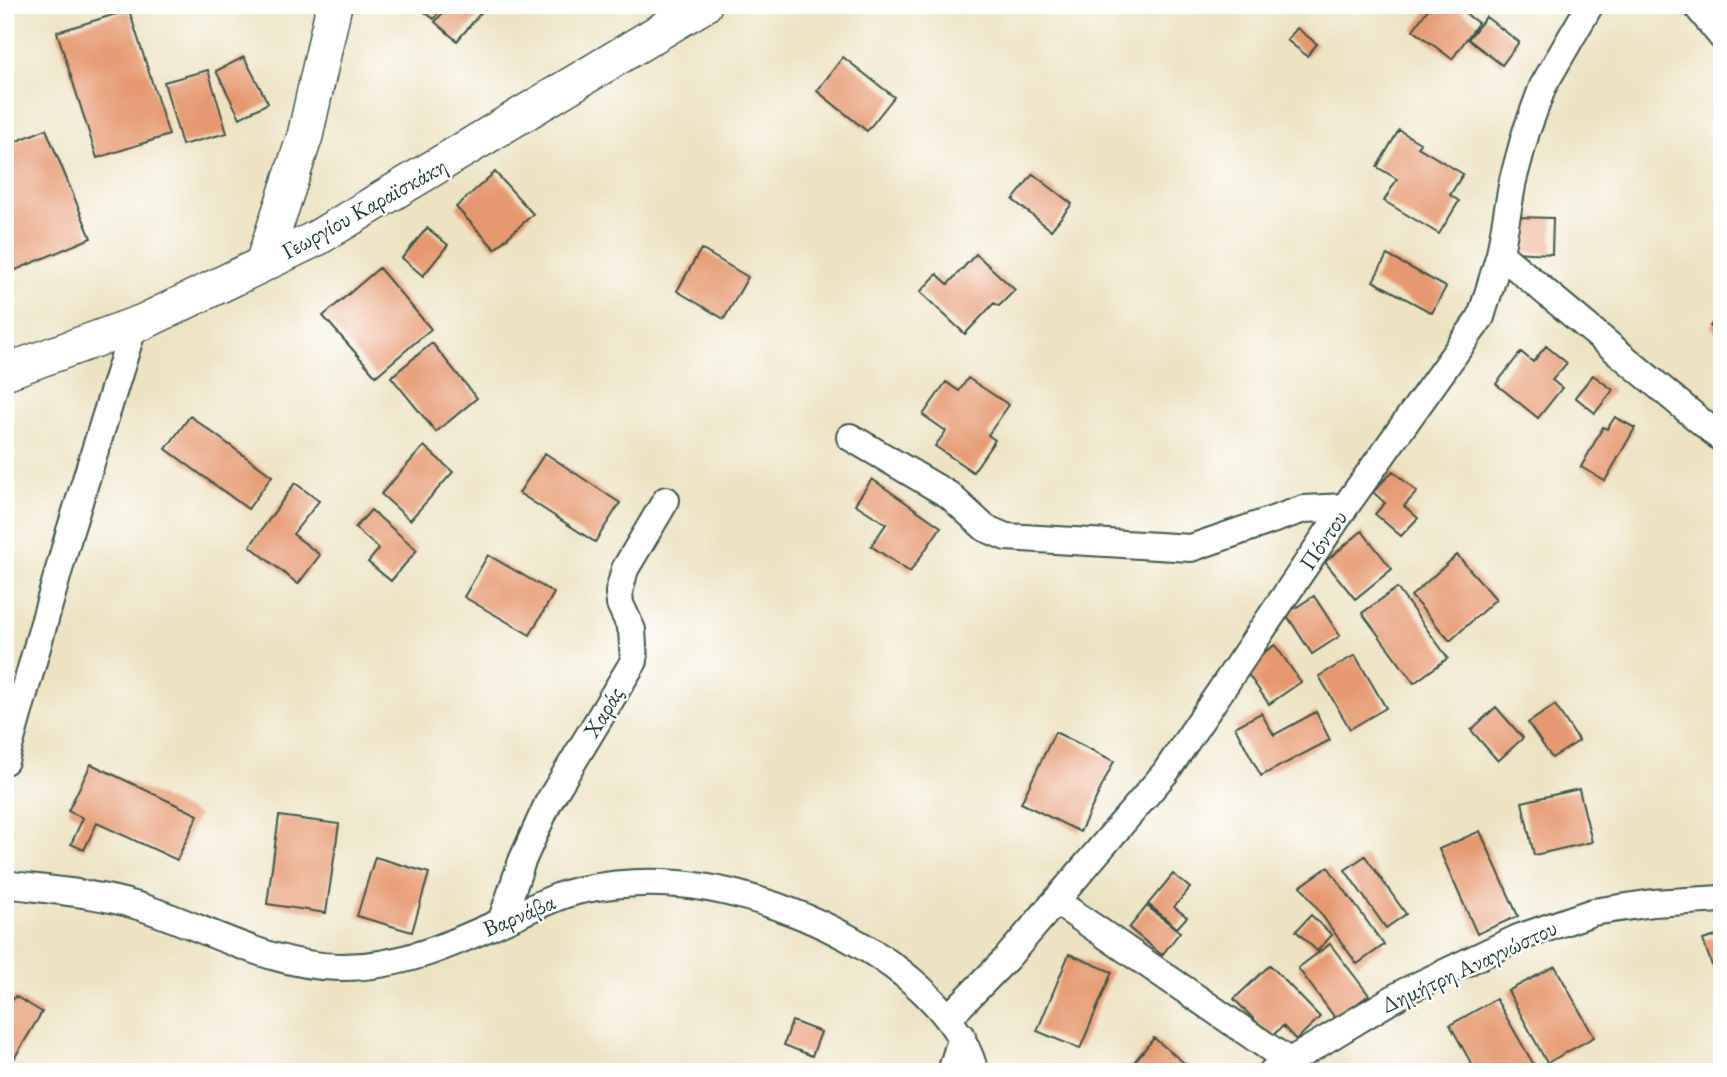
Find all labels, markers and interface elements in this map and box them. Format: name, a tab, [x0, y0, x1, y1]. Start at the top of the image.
street label: Γεωργίου Καραϊσκάκη	[276, 150, 452, 266]
street label: Πόντου	[1292, 504, 1354, 576]
street label: Χαράς	[576, 681, 630, 744]
street label: Βαρνάβα	[478, 886, 560, 944]
street label: Δημήτρη Αναγνώστου	[1376, 912, 1562, 1020]

